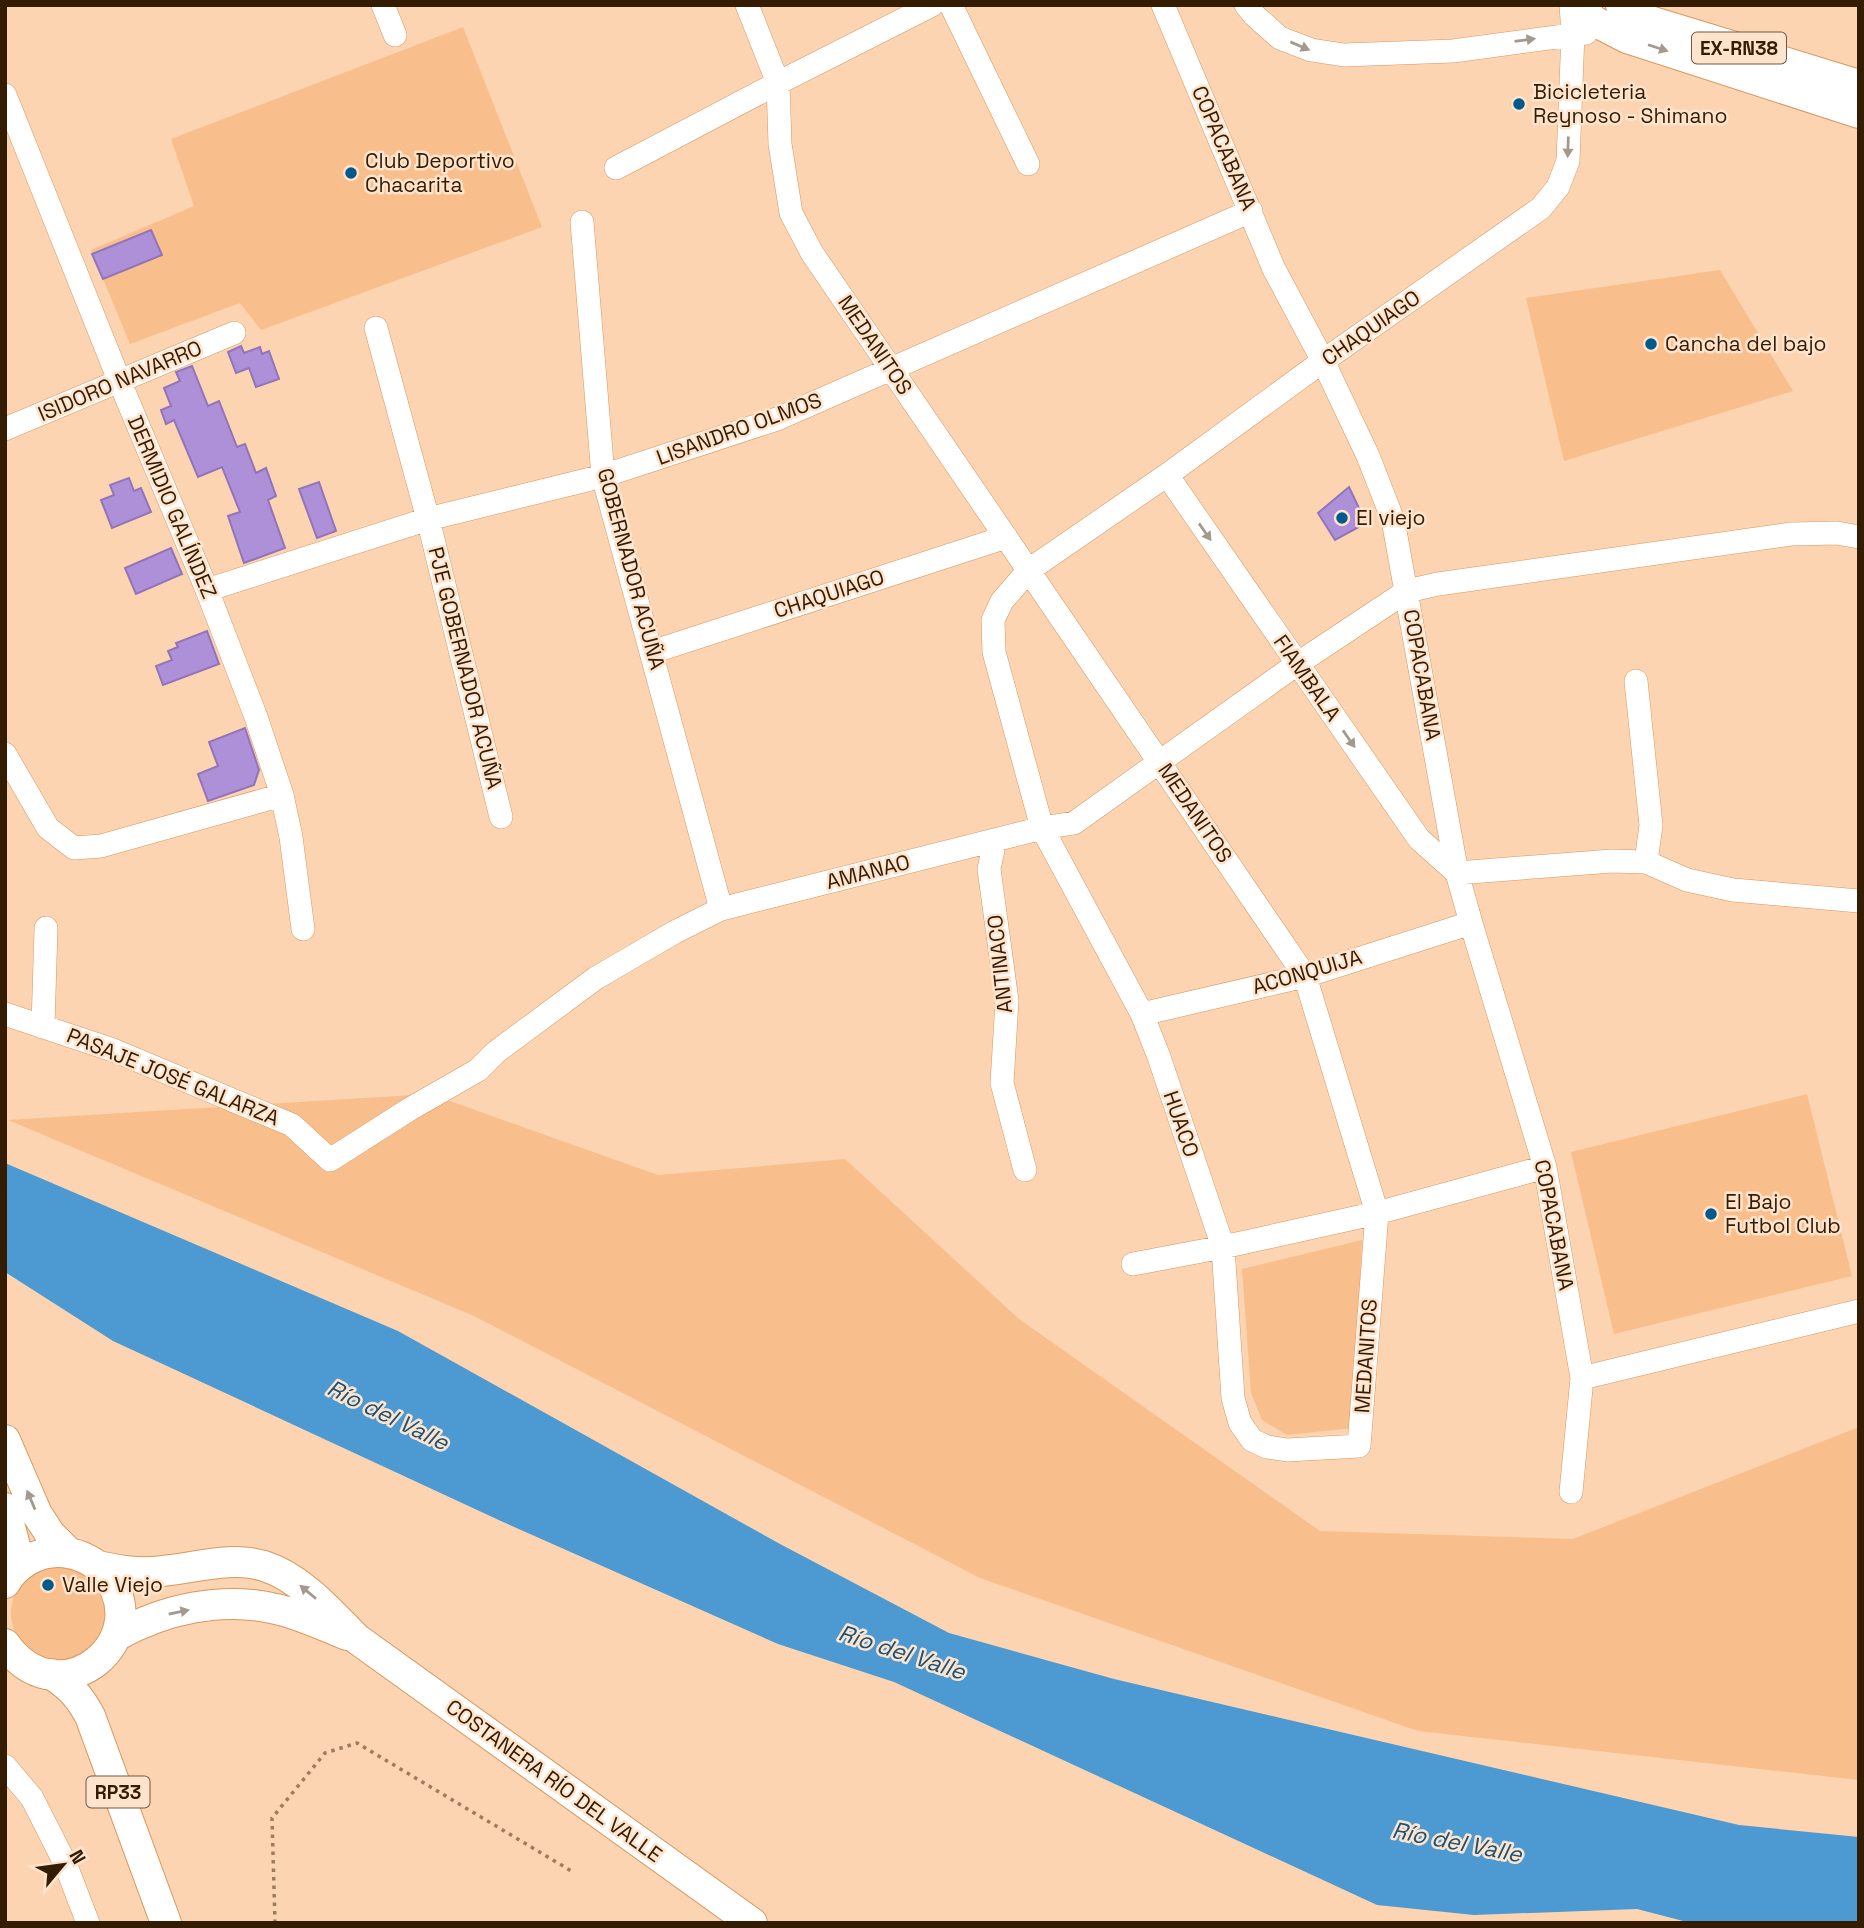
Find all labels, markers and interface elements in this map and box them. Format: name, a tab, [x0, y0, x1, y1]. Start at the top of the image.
road number: EX-RN38	[1692, 32, 1786, 64]
one-way arrow	[1514, 34, 1536, 45]
one-way arrow	[1290, 40, 1311, 51]
one-way arrow	[1648, 44, 1669, 54]
place label: Bicicleteria Reynoso - Shimano	[1533, 78, 1727, 129]
street label: COPACABANA	[1186, 81, 1263, 214]
marker: Bicicleteria Reynoso - Shimano	[1511, 96, 1527, 112]
one-way arrow	[1563, 136, 1574, 158]
place label: Club Deportivo Chacarita	[365, 147, 515, 198]
marker: Club Deportivo Chacarita	[343, 165, 359, 181]
street label: CHAQUIAGO	[1316, 284, 1425, 371]
street label: MEDANITOS	[832, 290, 919, 400]
place label: Cancha del bajo	[1665, 330, 1827, 357]
street label: ISIDORO NAVARRO	[34, 334, 206, 427]
marker: Cancha del bajo	[1643, 336, 1659, 352]
street label: LISANDRO OLMOS	[653, 386, 825, 471]
street label: DERMIDIO GALÍNDEZ	[122, 411, 223, 602]
street label: GOBERNADOR ACUÑA	[592, 465, 671, 673]
place label: El viejo	[1356, 504, 1425, 531]
marker: El viejo	[1334, 510, 1350, 526]
one-way arrow	[1198, 523, 1212, 541]
street label: PJE GOBERNADOR ACUÑA	[422, 544, 509, 792]
street label: CHAQUIAGO	[770, 563, 887, 624]
street label: COPACABANA	[1398, 607, 1447, 743]
street label: FIAMBALA	[1268, 629, 1347, 726]
one-way arrow	[1342, 730, 1356, 748]
street label: MEDANITOS	[1152, 758, 1239, 868]
street label: AMANAO	[823, 848, 913, 895]
street label: ANTINACO	[981, 913, 1018, 1015]
street label: ACONQUIJA	[1249, 943, 1365, 1000]
street label: PASAJE JOSÉ GALARZA	[63, 1021, 283, 1132]
street label: HUACO	[1158, 1087, 1205, 1160]
street label: COPACABANA	[1529, 1157, 1580, 1293]
place label: El Bajo Futbol Club	[1725, 1188, 1841, 1239]
marker: El Bajo Futbol Club	[1703, 1206, 1719, 1222]
street label: MEDANITOS	[1348, 1298, 1383, 1414]
water label: Río del Valle	[322, 1373, 455, 1458]
one-way arrow	[25, 1490, 36, 1511]
place label: Valle Viejo	[62, 1571, 163, 1598]
marker: Valle Viejo	[40, 1577, 56, 1593]
one-way arrow	[299, 1585, 316, 1600]
one-way arrow	[168, 1606, 190, 1617]
water label: Río del Valle	[835, 1617, 970, 1687]
street label: COSTANERA RÍO DEL VALLE	[441, 1693, 668, 1868]
road number: RP33	[86, 1776, 150, 1808]
water label: Río del Valle	[1390, 1815, 1526, 1870]
north arrow	[28, 1830, 98, 1900]
text: N	[63, 1845, 91, 1869]

